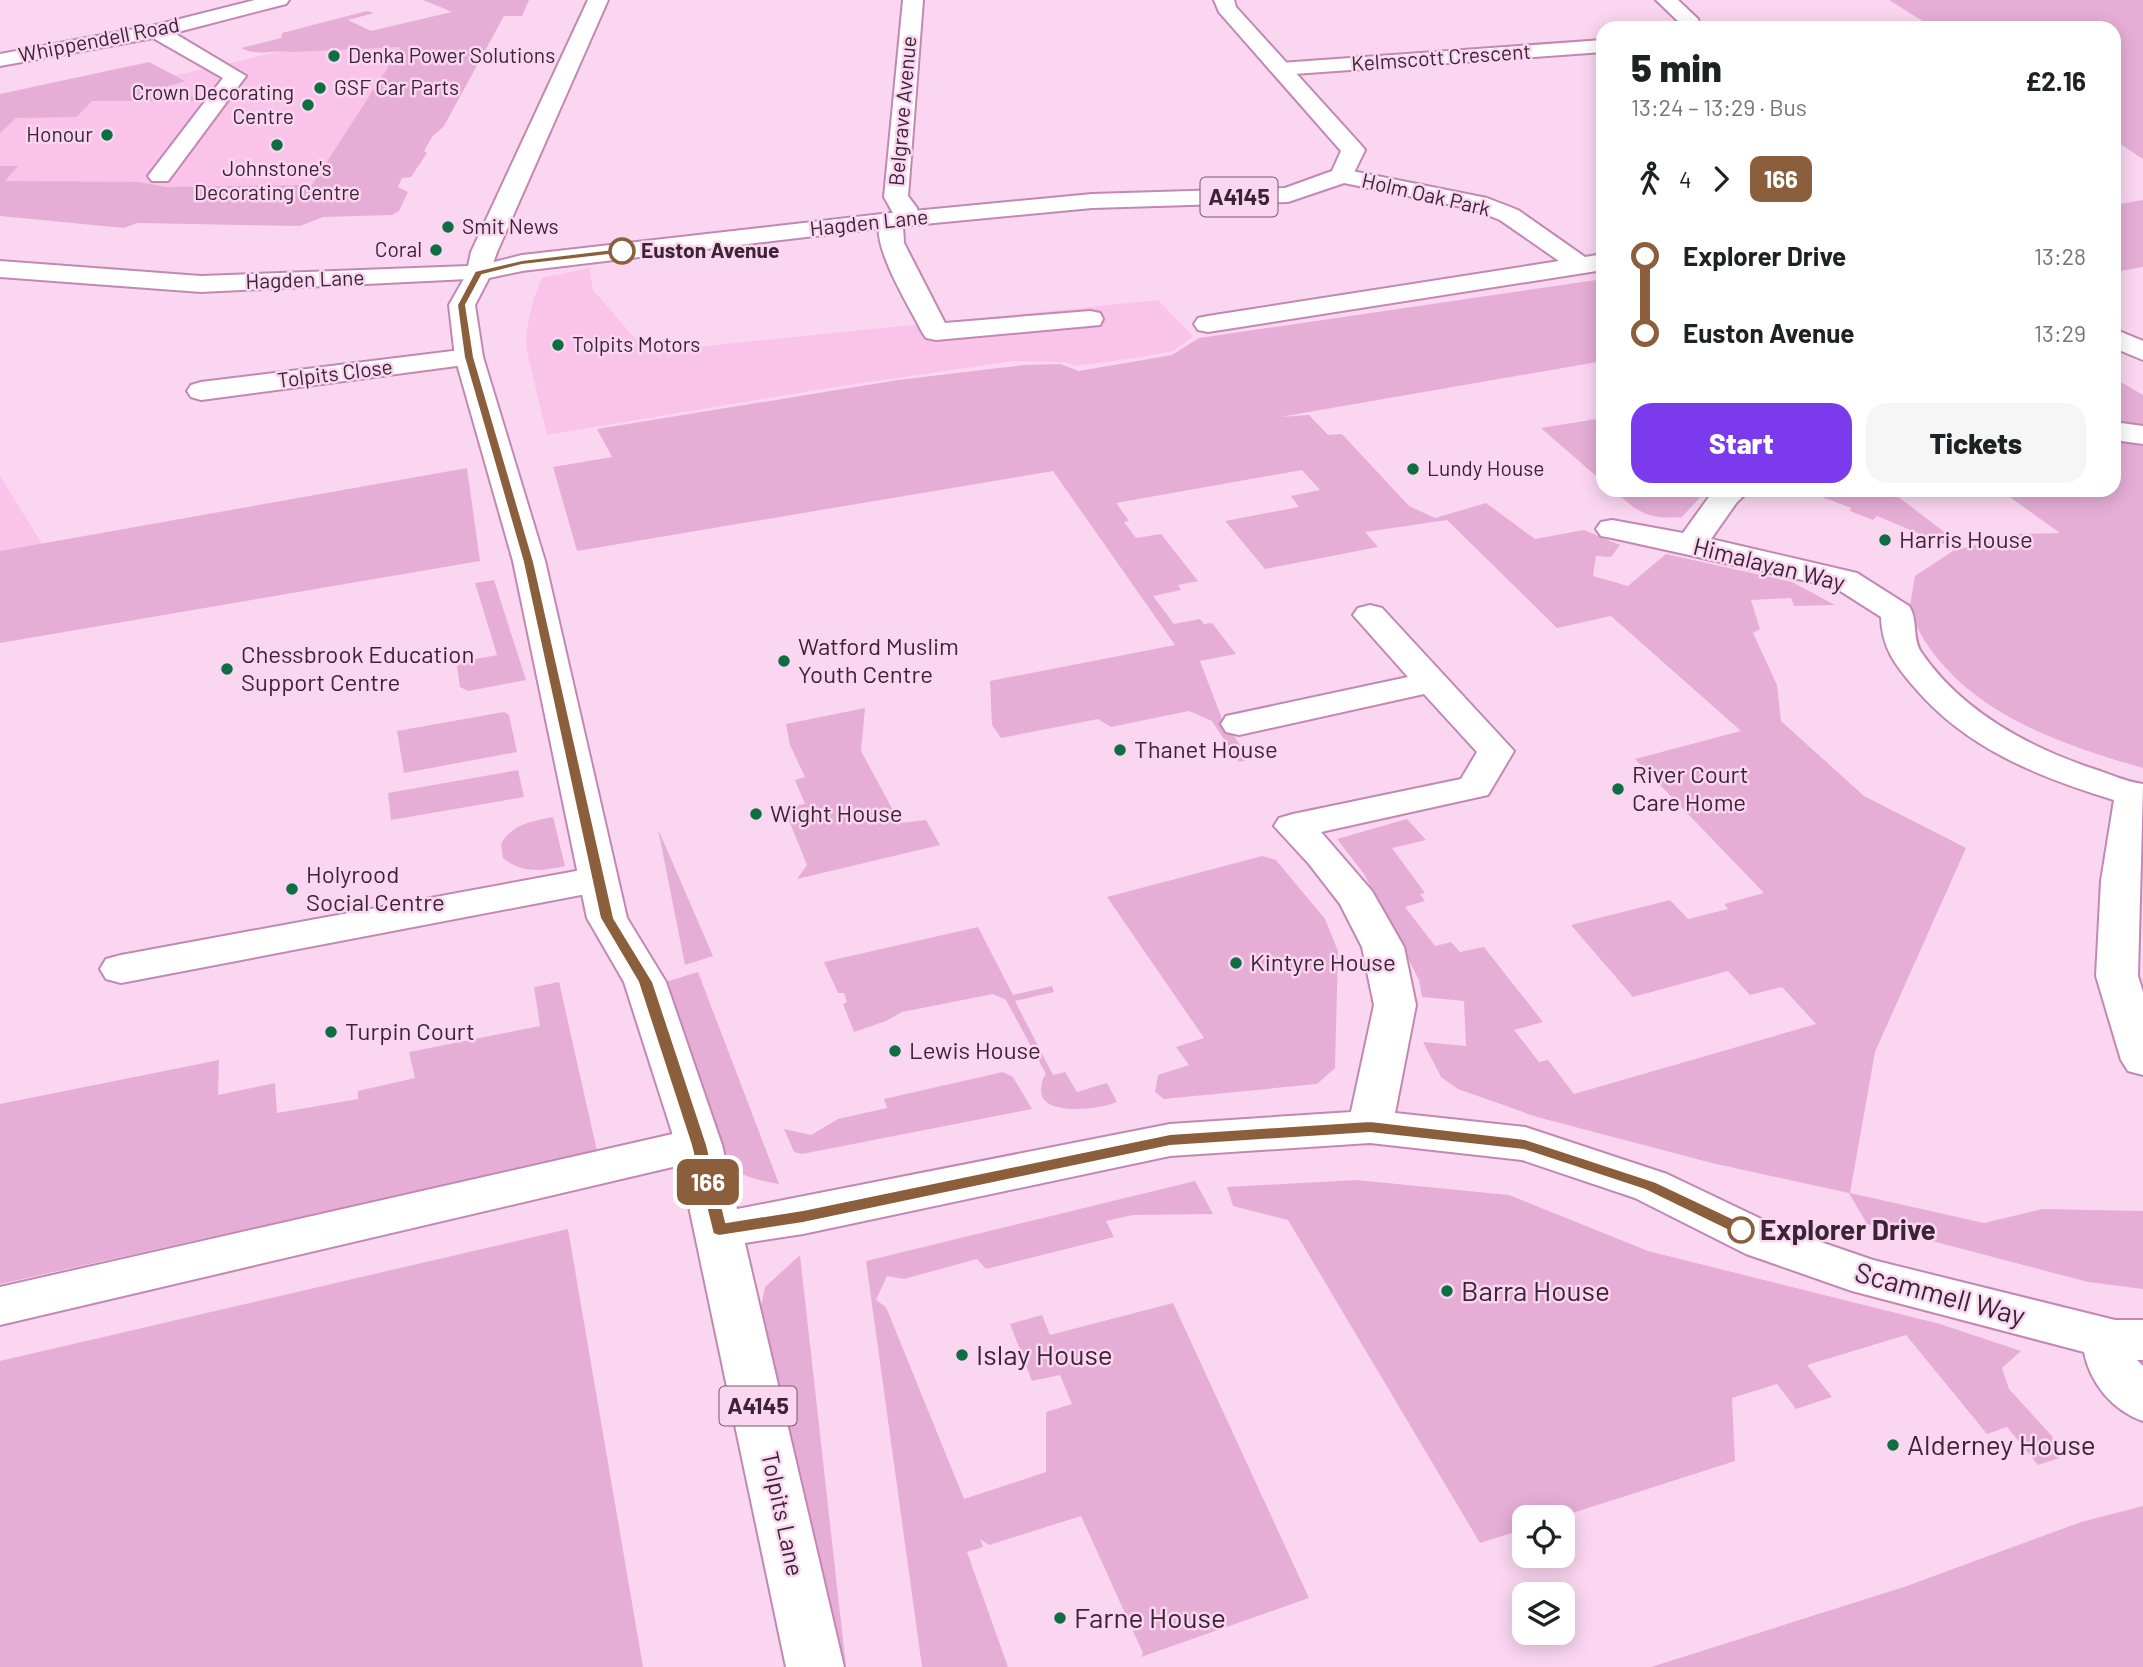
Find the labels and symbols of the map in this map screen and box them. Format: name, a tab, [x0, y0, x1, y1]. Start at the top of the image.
street label: Whippendell Road	[16, 11, 181, 66]
street label: Belgrave Avenue	[882, 35, 921, 187]
street label: Kelmscott Crescent	[1350, 38, 1532, 75]
place label: Denka Power Solutions	[348, 42, 555, 67]
marker: Denka Power Solutions	[326, 48, 342, 64]
place label: GSF Car Parts	[334, 74, 459, 99]
place label: Crown Decorating Centre	[132, 79, 294, 128]
marker: GSF Car Parts	[312, 80, 328, 96]
marker: Crown Decorating Centre	[300, 97, 316, 113]
place label: Honour	[26, 121, 93, 146]
marker: Honour	[99, 127, 115, 143]
marker: Johnstone's Decorating Centre	[269, 137, 285, 153]
place label: Johnstone's Decorating Centre	[194, 155, 360, 204]
street label: Holm Oak Park	[1360, 167, 1493, 220]
road number: A4145	[1200, 178, 1278, 216]
street label: Hagden Lane	[808, 203, 929, 240]
place label: Smit News	[462, 213, 559, 238]
marker: Smit News	[440, 219, 456, 235]
place label: Coral	[375, 236, 422, 261]
place label: Euston Avenue	[641, 237, 780, 262]
marker: Euston Avenue	[609, 238, 635, 264]
marker: Coral	[428, 242, 444, 258]
street label: Hagden Lane	[245, 264, 365, 293]
place label: Tolpits Motors	[572, 331, 700, 356]
marker: Tolpits Motors	[550, 337, 566, 353]
street label: Tolpits Close	[276, 353, 394, 392]
place label: Lundy House	[1427, 455, 1544, 480]
marker: Lundy House	[1405, 461, 1421, 477]
place label: Harris House	[1899, 524, 2033, 553]
street label: Himalayan Way	[1690, 531, 1848, 596]
marker: Harris House	[1877, 532, 1893, 548]
place label: Watford Muslim Youth Centre	[798, 631, 959, 688]
place label: Chessbrook Education Support Centre	[241, 639, 474, 696]
marker: Watford Muslim Youth Centre	[776, 653, 792, 669]
marker: Chessbrook Education Support Centre	[219, 661, 235, 677]
place label: Thanet House	[1134, 734, 1278, 763]
marker: Thanet House	[1112, 742, 1128, 758]
place label: River Court Care Home	[1632, 759, 1748, 816]
marker: River Court Care Home	[1610, 781, 1626, 797]
place label: Wight House	[770, 798, 902, 827]
marker: Wight House	[748, 806, 764, 822]
place label: Holyrood Social Centre	[306, 859, 445, 916]
marker: Holyrood Social Centre	[284, 881, 300, 897]
place label: Kintyre House	[1250, 947, 1396, 976]
marker: Kintyre House	[1228, 955, 1244, 971]
place label: Turpin Court	[345, 1016, 475, 1045]
marker: Turpin Court	[323, 1024, 339, 1040]
place label: Lewis House	[909, 1035, 1041, 1064]
marker: Lewis House	[887, 1043, 903, 1059]
line badge: 166	[668, 1159, 748, 1205]
place label: Explorer Drive	[1760, 1212, 1936, 1246]
marker: Explorer Drive	[1728, 1217, 1754, 1243]
street label: Scammell Way	[1851, 1254, 2029, 1332]
place label: Barra House	[1461, 1273, 1610, 1307]
marker: Barra House	[1439, 1283, 1455, 1299]
place label: Islay House	[976, 1337, 1113, 1371]
marker: Islay House	[954, 1347, 970, 1363]
road number: A4145	[720, 1386, 796, 1426]
place label: Alderney House	[1907, 1427, 2096, 1461]
marker: Alderney House	[1885, 1437, 1901, 1453]
street label: Tolpits Lane	[756, 1449, 811, 1579]
place label: Farne House	[1074, 1600, 1226, 1634]
marker: Farne House	[1052, 1610, 1068, 1626]

